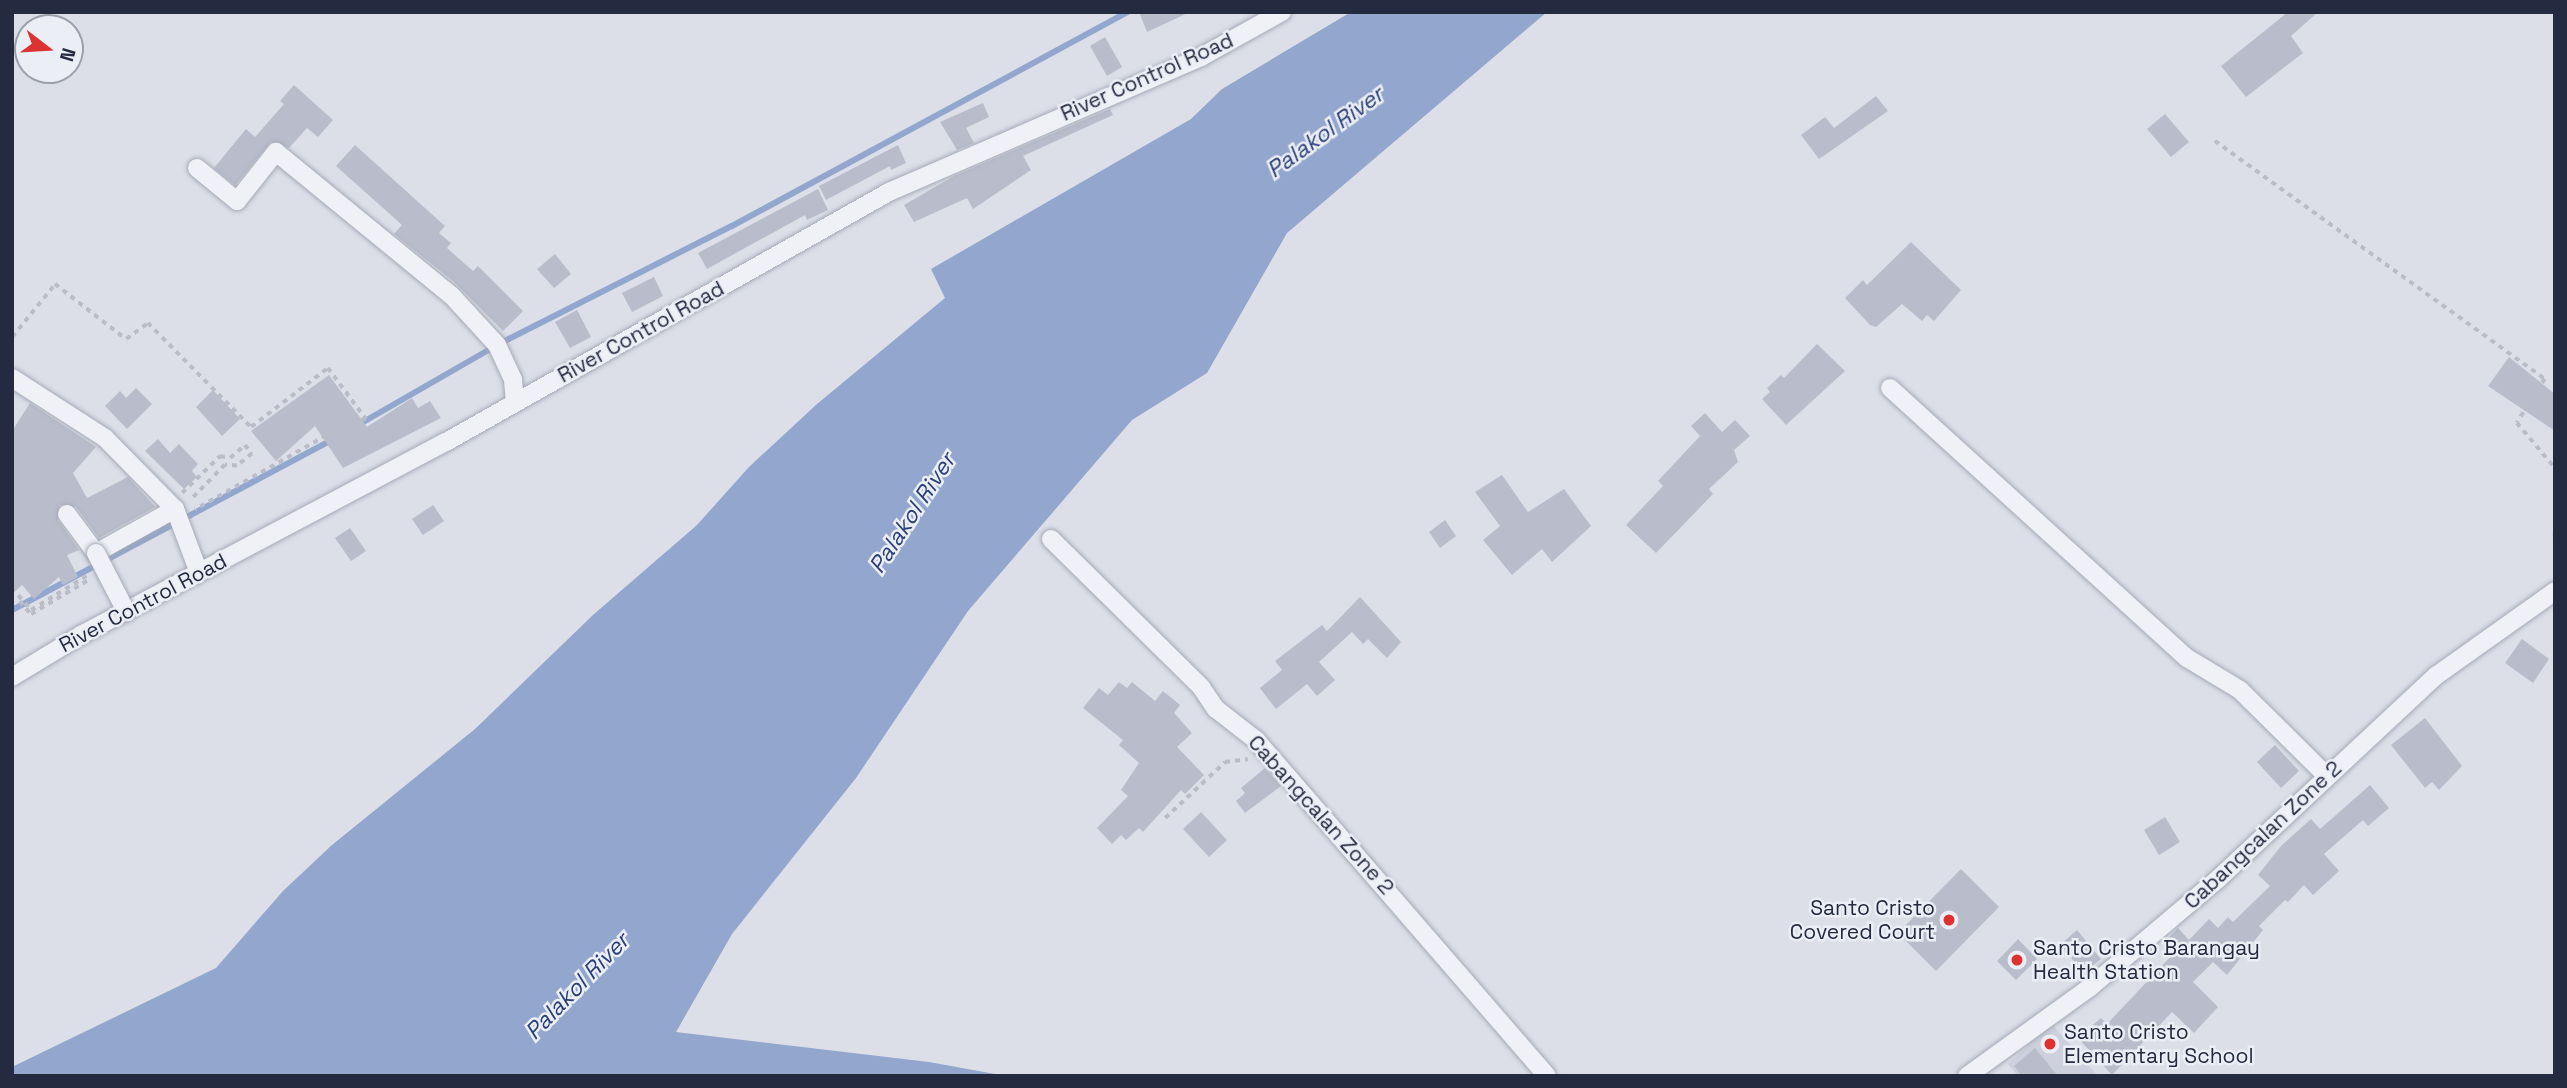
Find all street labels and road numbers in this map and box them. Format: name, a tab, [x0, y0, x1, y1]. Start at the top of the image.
street label: River Control Road	[1057, 28, 1237, 126]
street label: River Control Road	[553, 276, 729, 388]
street label: River Control Road	[55, 548, 231, 658]
street label: Cabangcalan Zone 2	[1243, 730, 1399, 900]
street label: Cabangcalan Zone 2	[2179, 756, 2347, 914]

